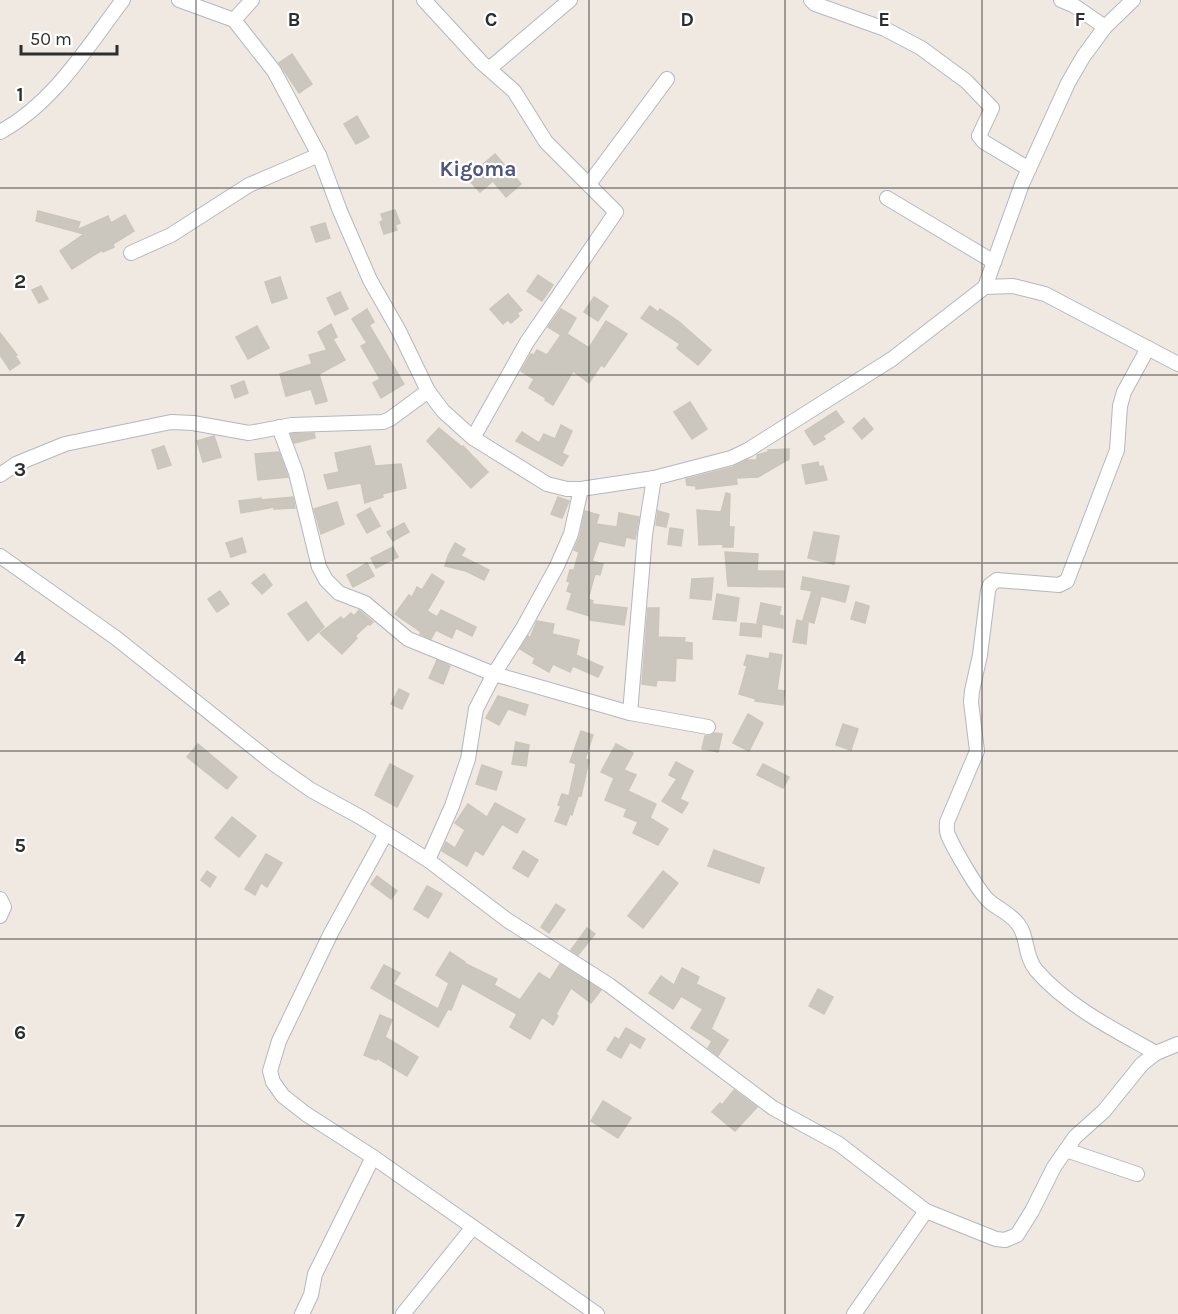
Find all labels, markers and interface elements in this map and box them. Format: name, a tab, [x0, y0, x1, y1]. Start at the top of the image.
text: B	[288, 8, 300, 31]
text: C	[485, 8, 497, 31]
text: D	[680, 8, 694, 31]
text: E	[878, 8, 890, 31]
text: F	[1075, 8, 1086, 31]
scale bar	[21, 18, 117, 56]
text: 50 m	[30, 28, 72, 50]
text: 1	[16, 83, 24, 106]
district label: Kigoma	[440, 157, 516, 181]
text: 2	[14, 270, 26, 293]
text: 3	[14, 458, 26, 481]
text: 4	[14, 646, 26, 669]
text: 5	[14, 834, 26, 857]
text: 6	[14, 1021, 26, 1044]
text: 7	[15, 1209, 25, 1232]

